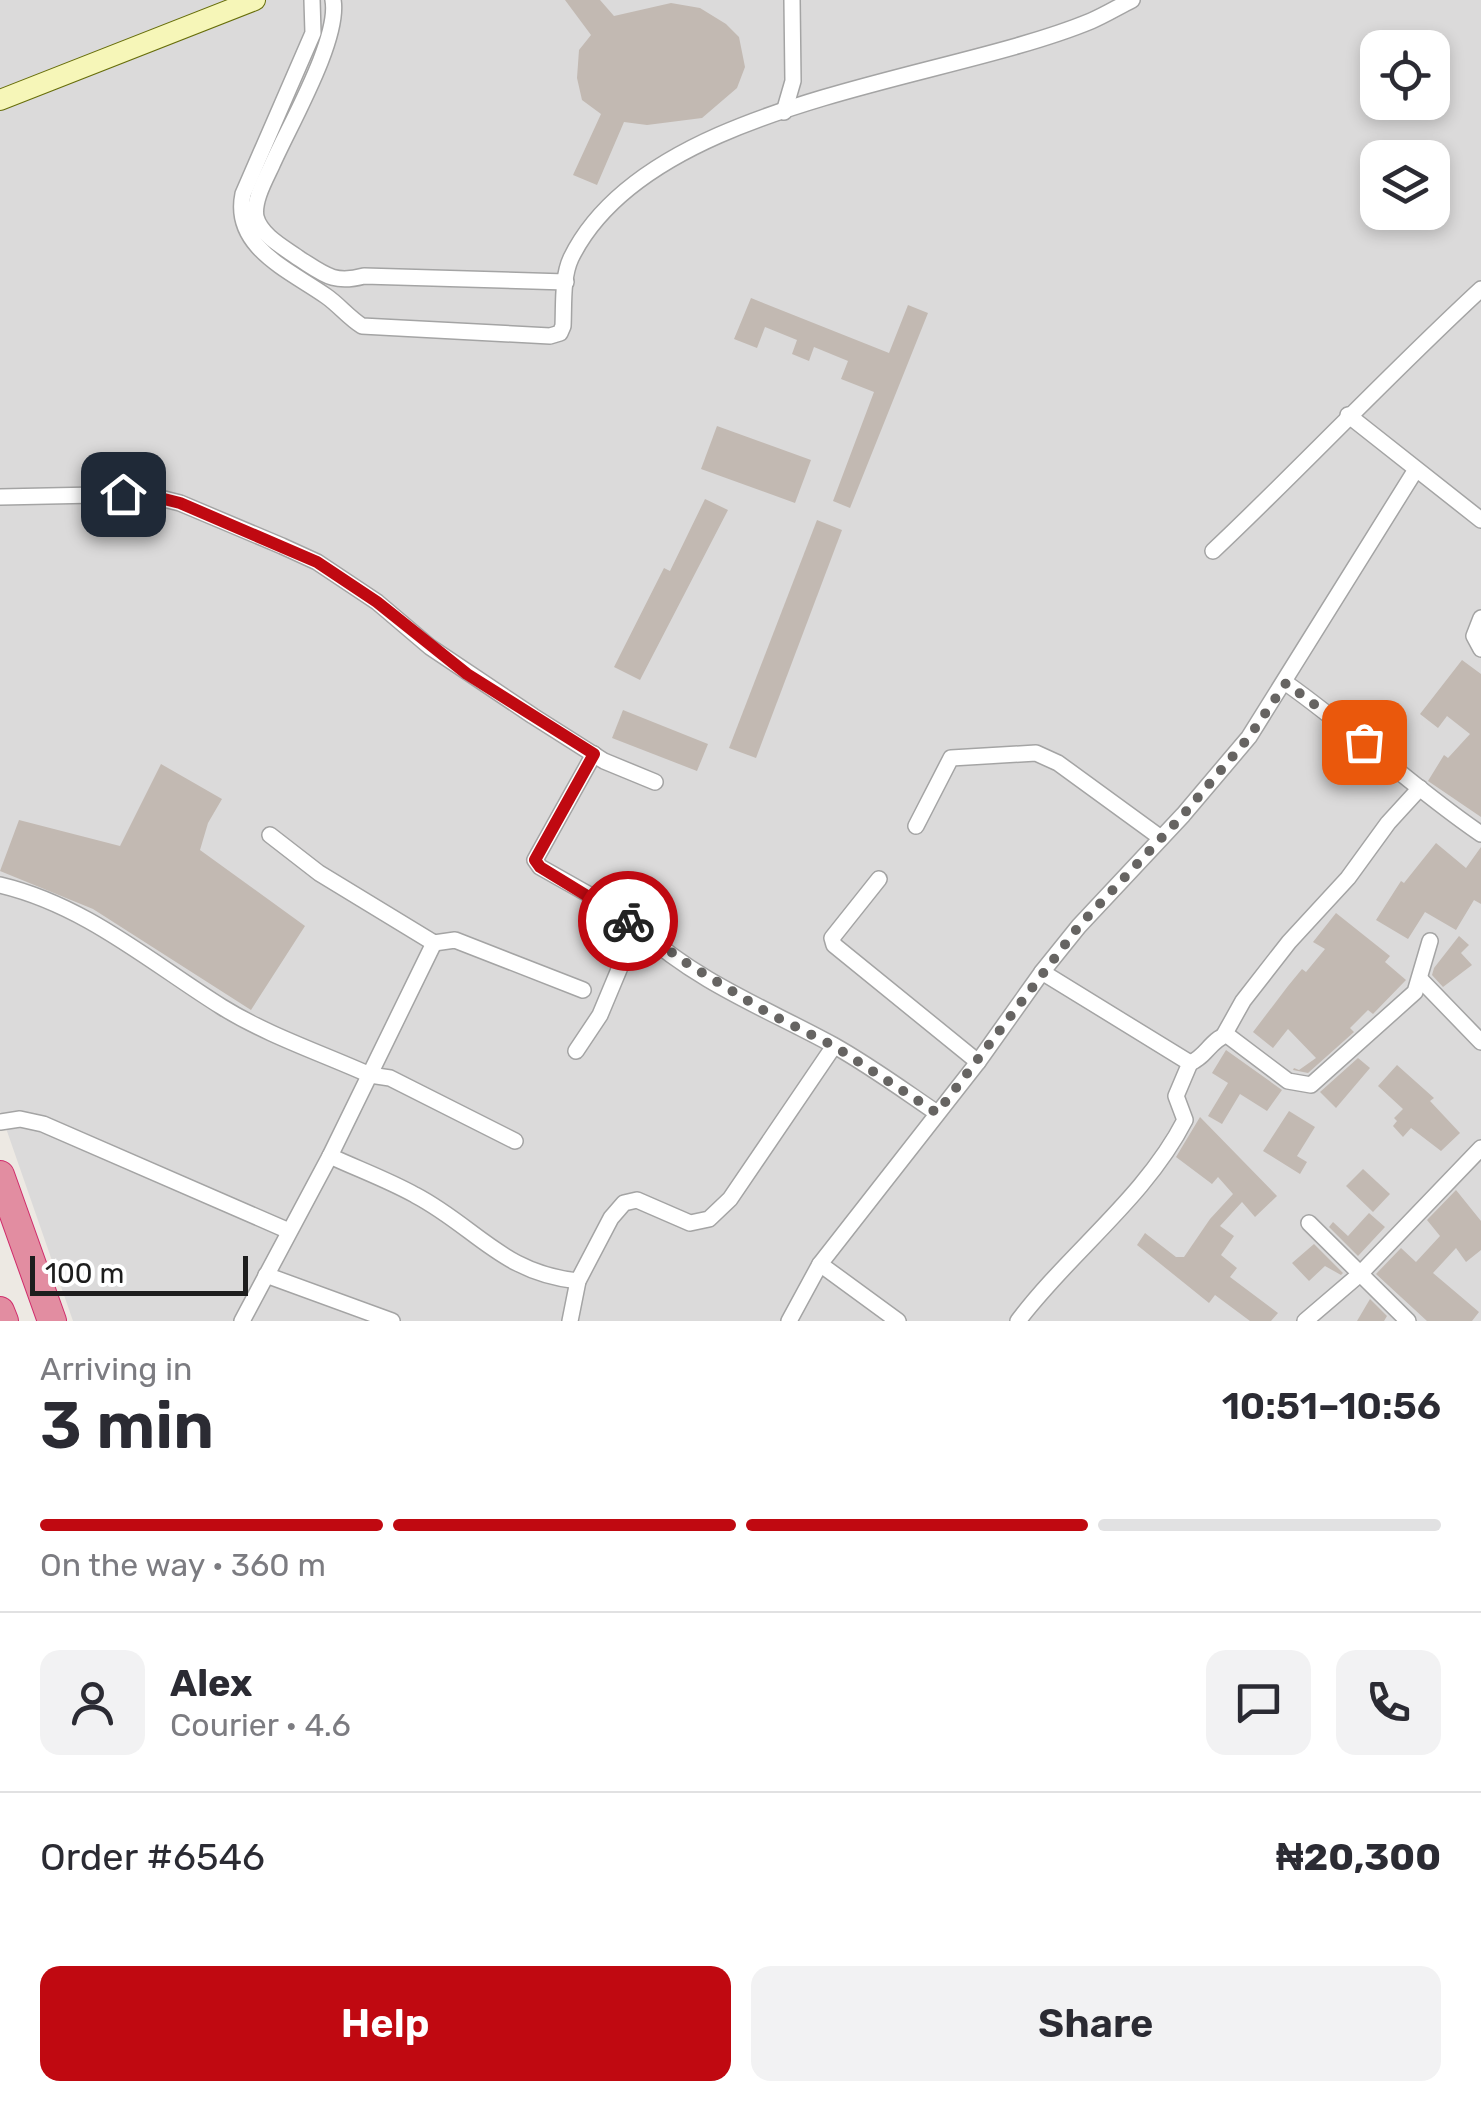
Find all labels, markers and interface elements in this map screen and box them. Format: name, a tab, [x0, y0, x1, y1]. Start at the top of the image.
map controls	[1360, 30, 1450, 230]
button: locate	[1360, 30, 1450, 120]
button: layers	[1360, 140, 1450, 230]
pin	[81, 452, 166, 537]
icon: home	[96, 467, 151, 522]
pin	[1322, 700, 1407, 785]
icon: bag	[1337, 715, 1392, 770]
courier	[578, 871, 678, 971]
icon: bike	[601, 894, 656, 949]
scale bar	[30, 1251, 248, 1296]
text: 100 m	[45, 1257, 124, 1290]
text: Arriving in	[40, 1350, 192, 1388]
text: 10:51–10:56	[1222, 1383, 1441, 1429]
text: 3 min	[40, 1387, 214, 1464]
text: On the way · 360 m	[40, 1546, 326, 1584]
button: person	[40, 1650, 145, 1755]
button: chat	[1206, 1650, 1311, 1755]
button: phone	[1336, 1650, 1441, 1755]
text: Alex	[170, 1660, 252, 1706]
text: Courier · 4.6	[170, 1706, 351, 1744]
text: Order #6546	[40, 1834, 265, 1880]
text: ₦20,300	[1276, 1834, 1441, 1880]
button: Help	[40, 1966, 731, 2081]
button: Share	[751, 1966, 1441, 2081]

